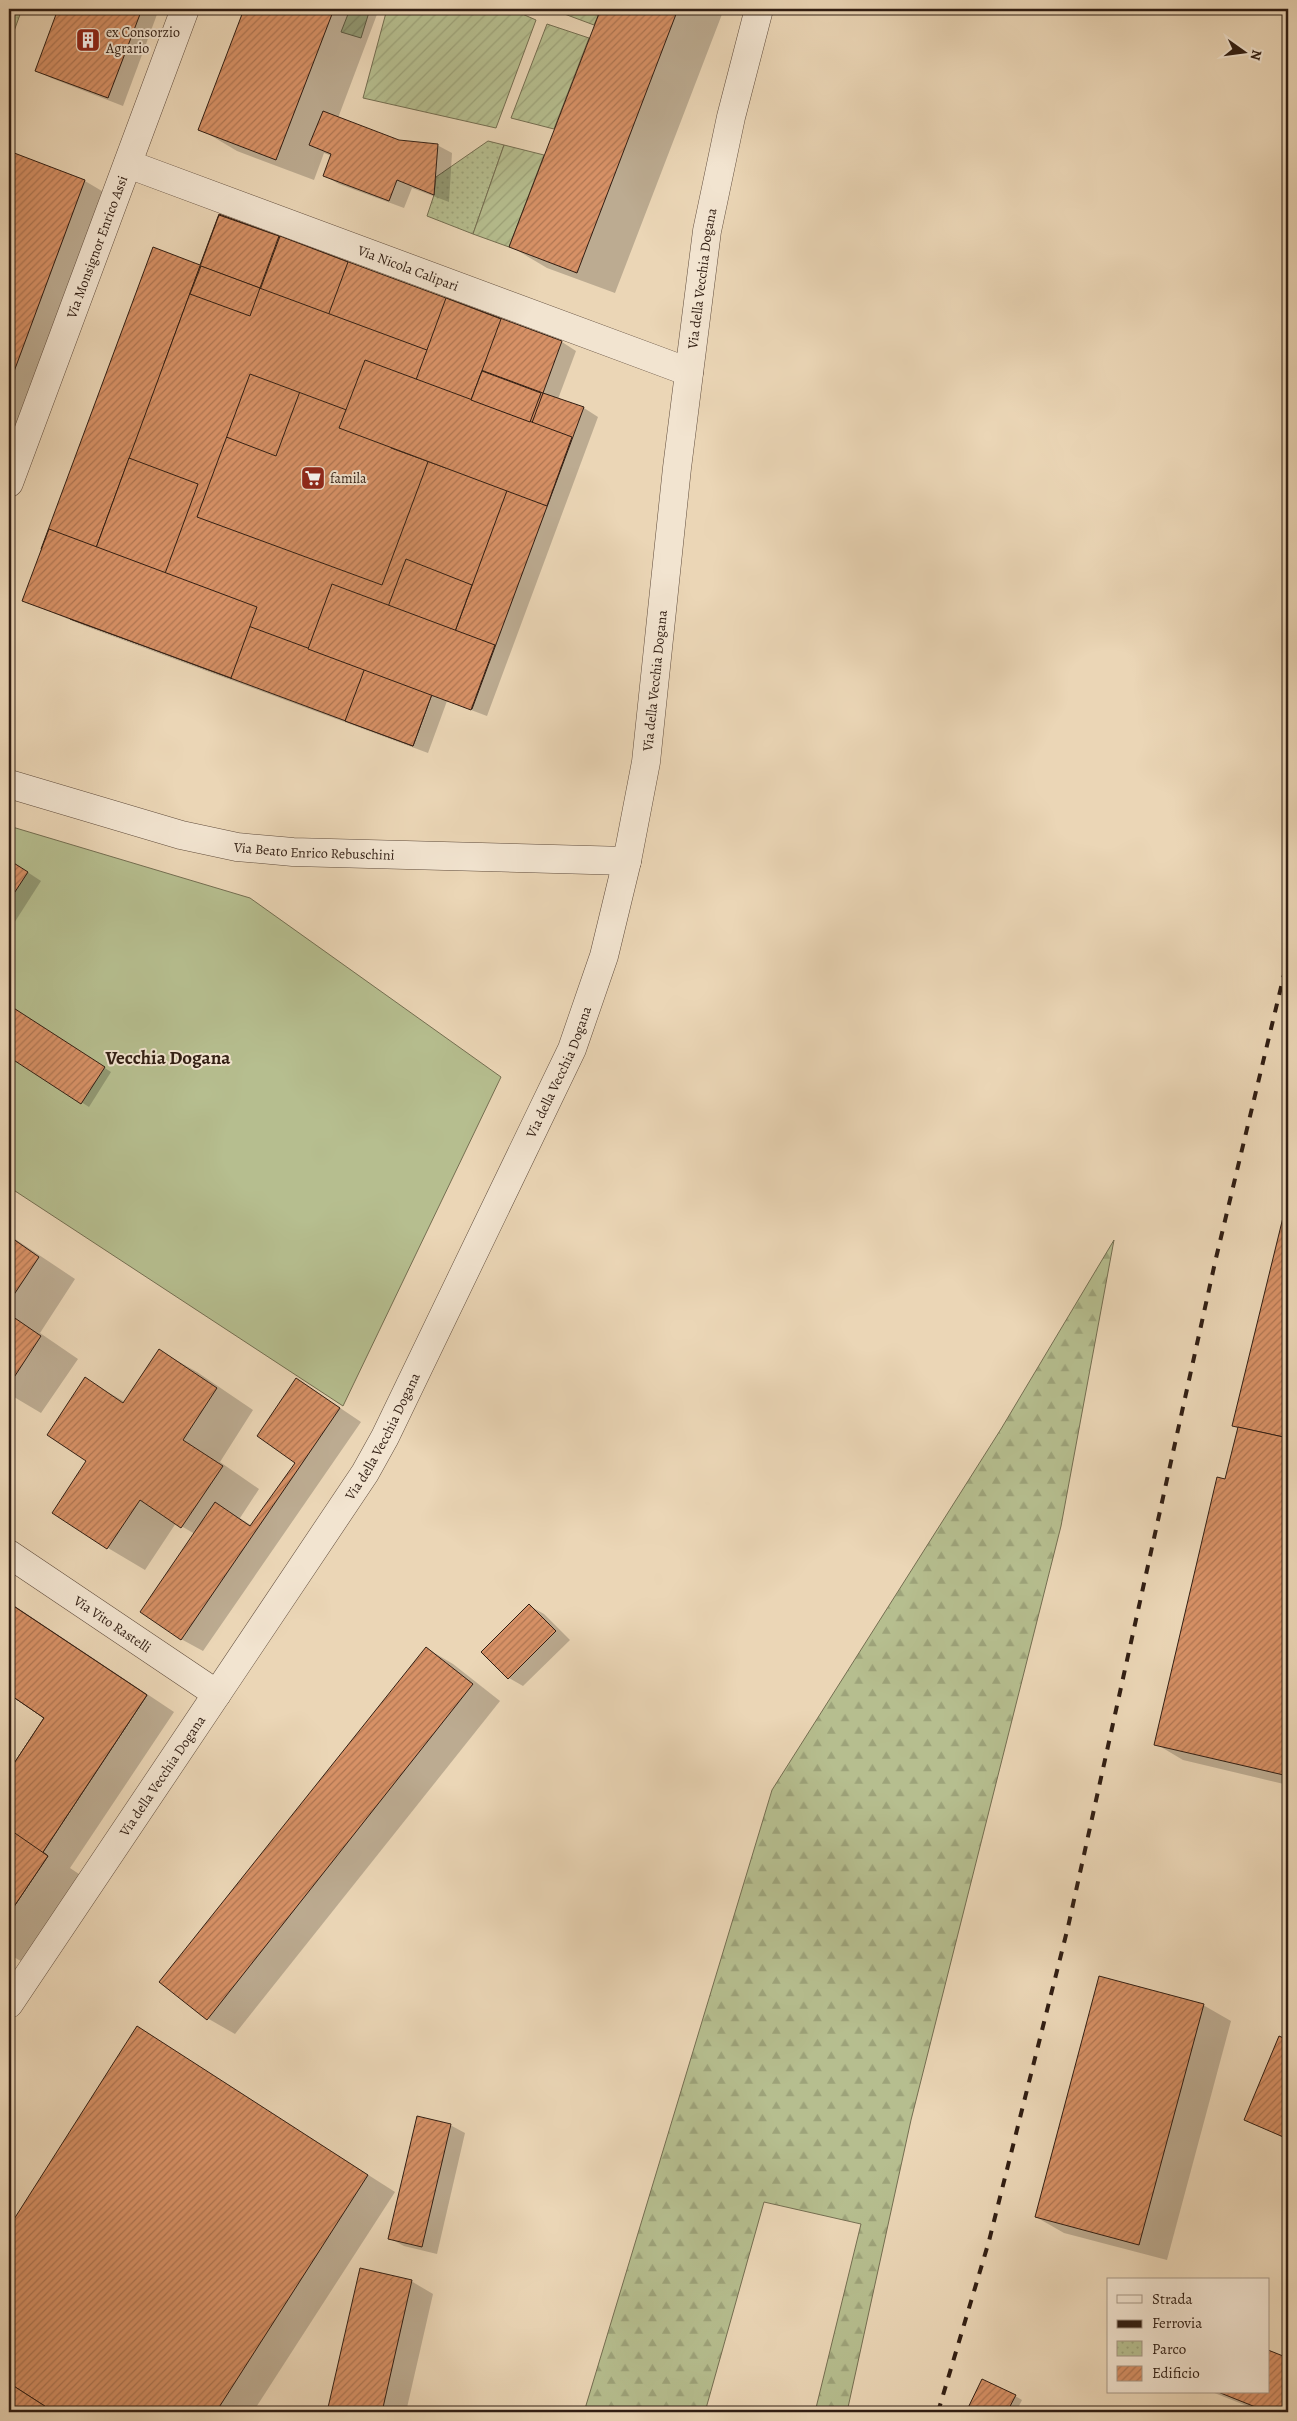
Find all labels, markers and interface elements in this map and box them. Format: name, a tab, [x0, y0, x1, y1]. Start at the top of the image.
place label: ex Consorzio Agrario	[105, 23, 180, 58]
building icon: ex Consorzio Agrario	[75, 27, 101, 53]
north arrow	[1220, 28, 1270, 78]
text: N	[1246, 48, 1267, 62]
street label: Via Monsignor Enrico Assi	[61, 173, 132, 322]
street label: Via della Vecchia Dogana	[683, 206, 721, 351]
street label: Via Nicola Calipari	[354, 240, 462, 295]
supermarket icon: famila	[300, 465, 326, 491]
place label: famila	[330, 469, 367, 488]
street label: Via della Vecchia Dogana	[638, 609, 672, 753]
street label: Via Beato Enrico Rebuschini	[232, 837, 395, 864]
street label: Via della Vecchia Dogana	[521, 1003, 596, 1142]
district label: Vecchia Dogana	[104, 1045, 231, 1071]
street label: Via della Vecchia Dogana	[340, 1369, 424, 1504]
street label: Via Vito Rastelli	[69, 1590, 155, 1657]
street label: Via della Vecchia Dogana	[114, 1711, 210, 1841]
legend	[1107, 2278, 1270, 2394]
text: Strada	[1152, 2289, 1193, 2309]
text: Ferrovia	[1152, 2313, 1202, 2333]
text: Parco	[1152, 2339, 1186, 2359]
text: Edificio	[1152, 2363, 1200, 2383]

